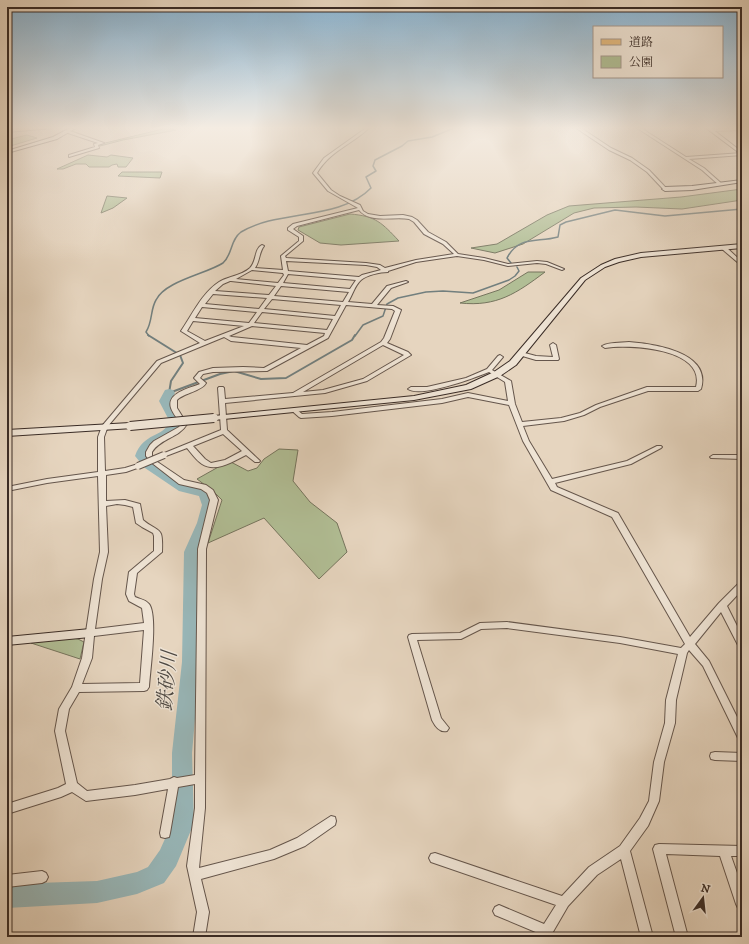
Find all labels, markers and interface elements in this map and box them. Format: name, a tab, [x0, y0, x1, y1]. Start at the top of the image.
legend	[593, 26, 723, 78]
text: 道路	[629, 35, 653, 50]
text: 公園	[629, 55, 653, 70]
water label: 鉄砂川	[153, 648, 183, 712]
north arrow	[683, 878, 723, 918]
text: N	[699, 881, 712, 897]

